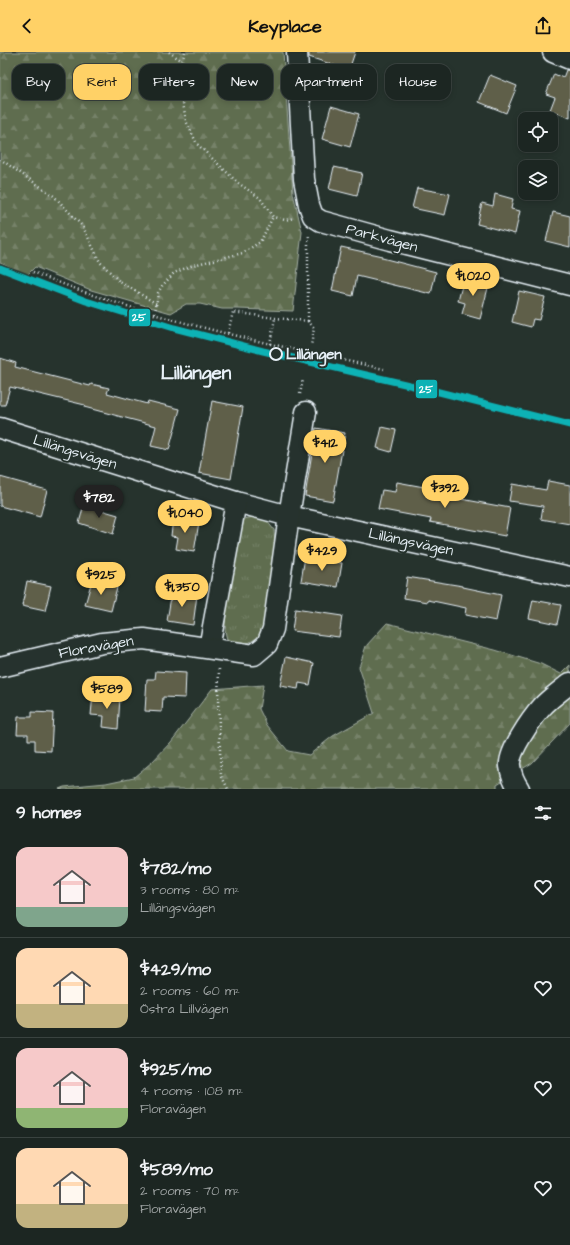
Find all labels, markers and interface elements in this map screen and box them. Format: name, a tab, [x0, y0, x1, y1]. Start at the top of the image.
text: Keyplace	[248, 14, 322, 39]
icon: back	[16, 15, 38, 37]
icon: share	[532, 15, 554, 37]
chip: Buy	[12, 64, 65, 100]
chip: Rent	[73, 64, 131, 100]
chip: Filters	[139, 64, 209, 100]
chip: New	[217, 64, 273, 100]
chip: Apartment	[281, 64, 377, 100]
chip: House	[385, 64, 451, 100]
map controls	[518, 112, 558, 200]
button: locate	[518, 112, 558, 152]
button: layers	[518, 160, 558, 200]
street label: Parkvägen	[344, 218, 421, 259]
pin: $1,020	[440, 263, 506, 297]
text: $1,020	[455, 267, 491, 285]
line badge: 25	[128, 308, 151, 327]
text: 25	[131, 310, 146, 325]
place label: Lillängen	[286, 344, 342, 367]
marker: Lillängen	[269, 347, 283, 361]
district label: Lillängen	[161, 360, 232, 388]
line badge: 25	[415, 379, 438, 399]
text: 25	[418, 382, 433, 397]
street label: Lillängsvägen	[30, 429, 120, 476]
pin: $412	[301, 430, 349, 464]
text: $412	[312, 434, 338, 452]
pin: $392	[421, 475, 469, 509]
text: $392	[431, 479, 459, 497]
pin: $782	[75, 485, 123, 519]
text: $782	[83, 489, 115, 507]
pin: $1,040	[152, 500, 218, 534]
text: $1,040	[167, 504, 203, 522]
street label: Lillängsvägen	[366, 523, 456, 562]
pin: $429	[298, 538, 346, 572]
text: $429	[307, 542, 337, 560]
pin: $925	[77, 562, 125, 596]
text: $925	[85, 566, 117, 584]
pin: $1,350	[149, 574, 215, 608]
text: $1,350	[164, 578, 200, 596]
street label: Floravägen	[57, 630, 136, 665]
pin: $589	[83, 676, 131, 710]
text: $589	[91, 680, 123, 698]
text: 9 homes	[16, 801, 81, 825]
icon: filters	[532, 802, 554, 824]
text: $782/mo	[140, 857, 211, 881]
icon: home	[48, 863, 96, 911]
icon: heart	[532, 876, 554, 898]
text: 3 rooms · 80 m²	[140, 881, 239, 899]
text: Lillängsvägen	[140, 899, 215, 917]
text: $429/mo	[140, 958, 211, 982]
icon: home	[48, 964, 96, 1012]
icon: heart	[532, 977, 554, 999]
text: 2 rooms · 60 m²	[140, 982, 240, 1000]
text: Östra Lillvägen	[140, 1000, 228, 1018]
text: $925/mo	[140, 1058, 211, 1082]
icon: home	[48, 1064, 96, 1112]
icon: heart	[532, 1077, 554, 1099]
text: 4 rooms · 108 m²	[140, 1082, 243, 1100]
text: Floravägen	[140, 1100, 206, 1118]
text: $589/mo	[140, 1158, 213, 1182]
icon: home	[48, 1164, 96, 1212]
icon: heart	[532, 1177, 554, 1199]
text: 2 rooms · 70 m²	[140, 1182, 240, 1200]
text: Floravägen	[140, 1200, 206, 1218]

